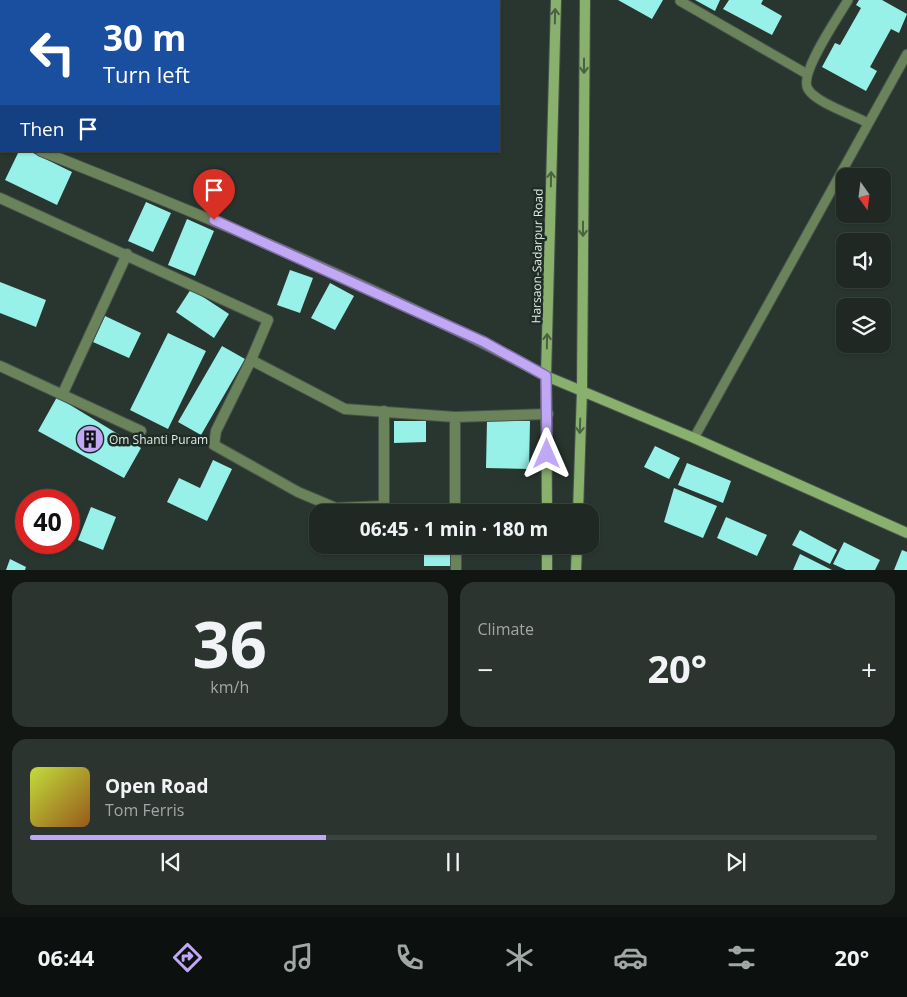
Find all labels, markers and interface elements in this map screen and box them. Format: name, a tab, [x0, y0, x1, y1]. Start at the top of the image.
one-way arrow	[551, 9, 560, 25]
text: 30 m	[103, 14, 186, 61]
icon: left	[20, 20, 85, 85]
one-way arrow	[579, 58, 589, 74]
text: Turn left	[103, 59, 190, 89]
icon: arrive	[74, 115, 102, 143]
text: Then	[20, 116, 64, 142]
north arrow	[836, 168, 891, 222]
map controls	[836, 168, 891, 353]
pin	[193, 169, 235, 220]
one-way arrow	[547, 171, 556, 187]
icon: arrive	[200, 176, 228, 204]
street label: Harsaon-Sadarpur Road	[527, 188, 547, 324]
one-way arrow	[578, 220, 588, 236]
button: sound	[836, 233, 891, 288]
button: layers	[836, 298, 891, 353]
one-way arrow	[543, 334, 552, 350]
one-way arrow	[576, 418, 585, 434]
building icon: Om Shanti Puram	[75, 424, 105, 454]
position arrow	[520, 427, 572, 479]
place label: Om Shanti Puram	[109, 431, 208, 448]
speed limit sign: 40	[15, 489, 80, 554]
text: 06:45 · 1 min · 180 m	[360, 516, 548, 542]
text: 36	[193, 599, 267, 687]
text: Climate	[478, 618, 534, 640]
text: 20°	[647, 642, 707, 694]
text: −	[478, 650, 494, 688]
text: +	[861, 650, 877, 688]
text: km/h	[210, 676, 249, 698]
text: Open Road	[105, 773, 209, 799]
text: Tom Ferris	[105, 799, 184, 821]
icon: previous	[157, 848, 185, 876]
icon: pause	[439, 848, 467, 876]
icon: next	[722, 848, 750, 876]
icon: directions	[170, 940, 205, 975]
icon: music	[281, 940, 316, 975]
icon: phone	[392, 940, 427, 975]
icon: climate	[502, 940, 537, 975]
icon: car	[613, 940, 648, 975]
icon: filters	[724, 940, 759, 975]
text: 06:44	[38, 942, 94, 972]
text: 20°	[834, 942, 869, 972]

